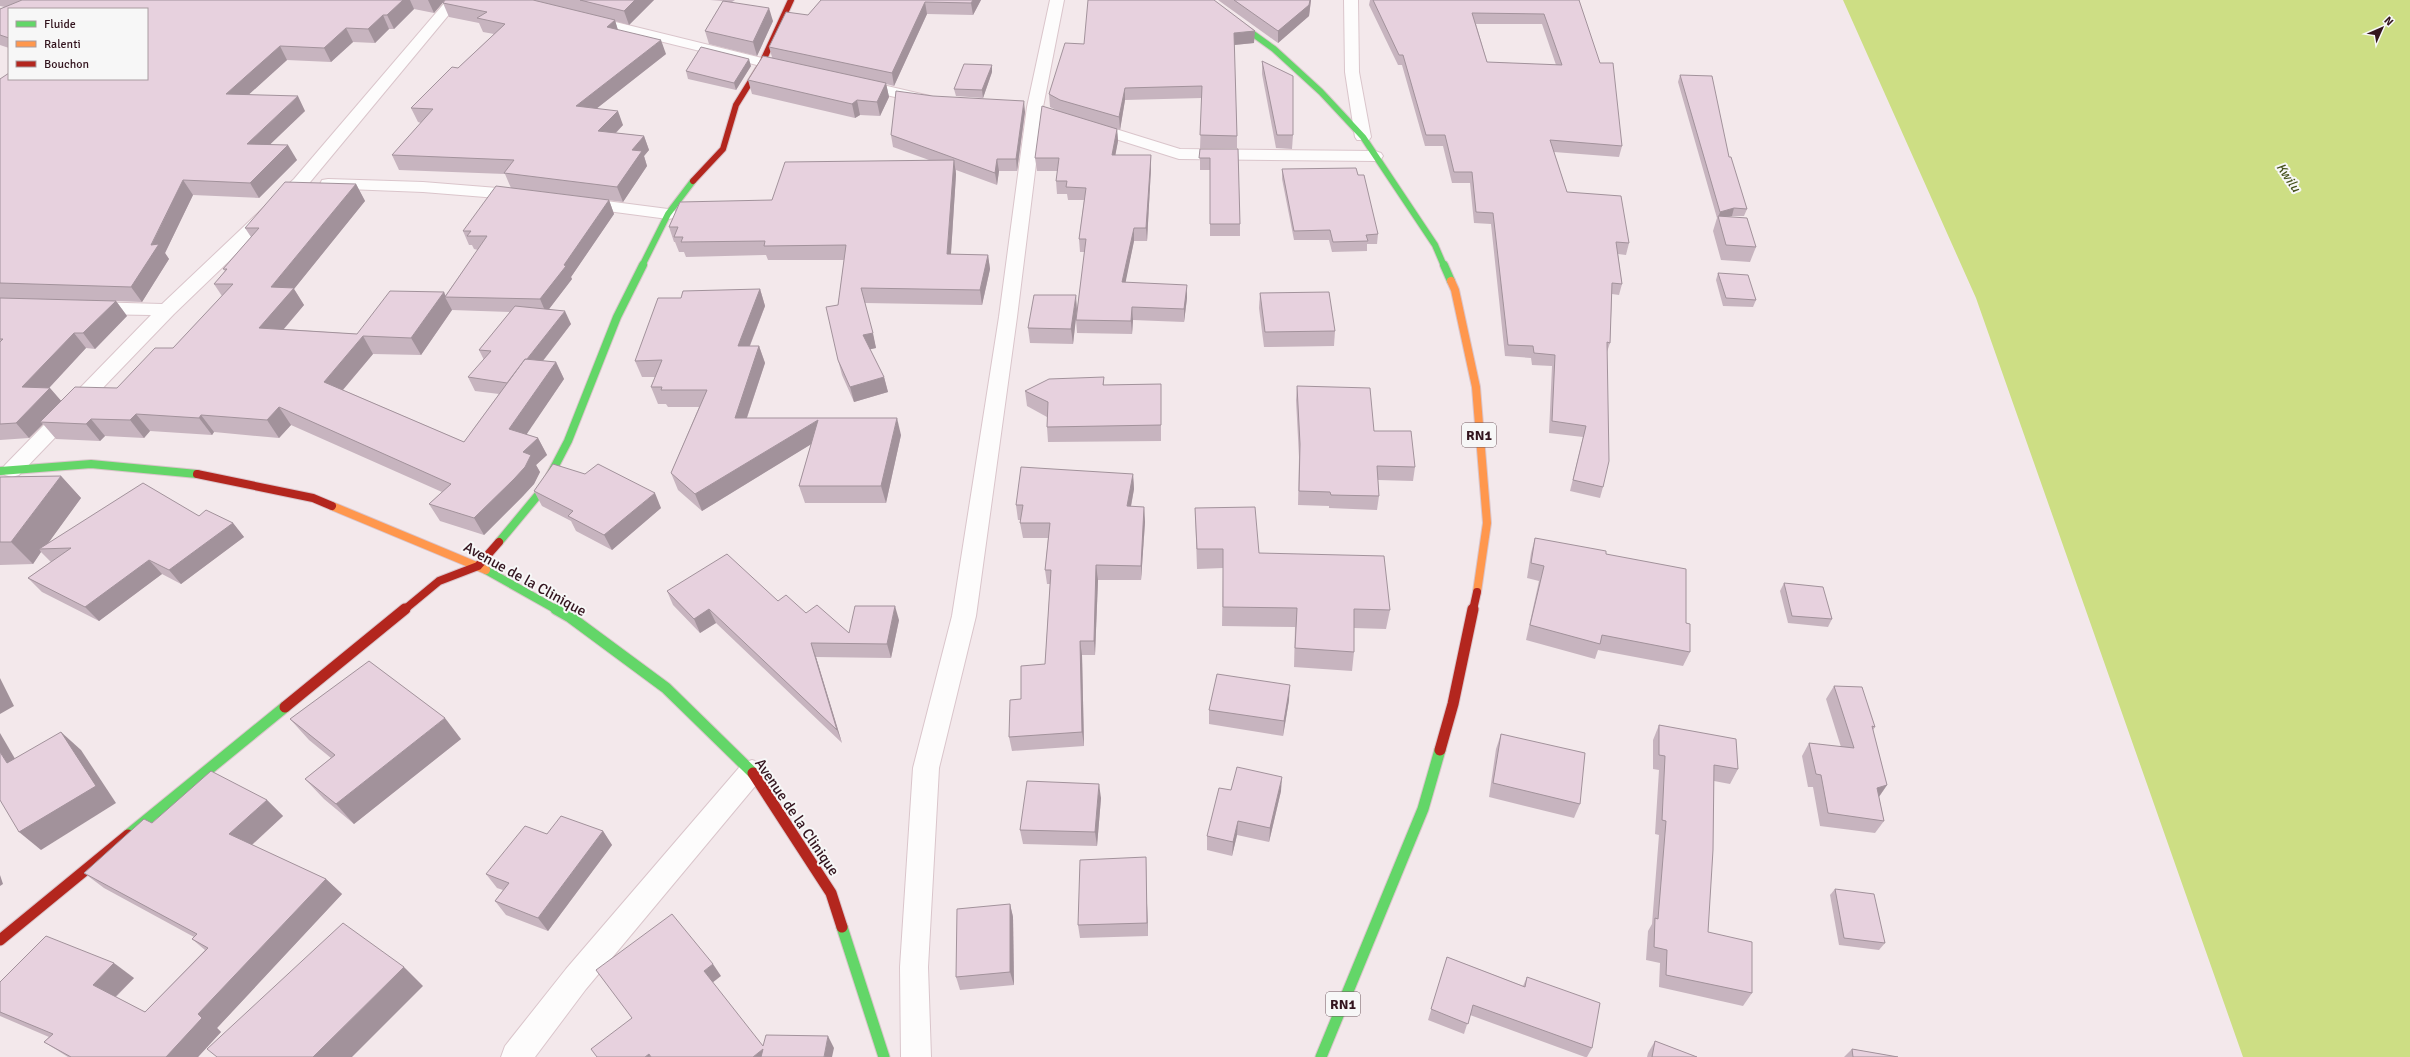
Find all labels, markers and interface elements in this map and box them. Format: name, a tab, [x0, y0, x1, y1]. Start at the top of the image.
legend	[8, 8, 148, 80]
north arrow	[2362, 8, 2402, 48]
text: N	[2381, 14, 2396, 29]
text: Fluide	[44, 17, 76, 32]
text: Ralenti	[44, 37, 81, 52]
text: Bouchon	[44, 57, 89, 72]
water label: Kwilu	[2273, 160, 2304, 196]
road number: RN1	[1462, 423, 1496, 447]
street label: Avenue de la Clinique	[460, 538, 590, 620]
street label: Avenue de la Clinique	[751, 755, 843, 879]
road number: RN1	[1326, 992, 1360, 1016]

